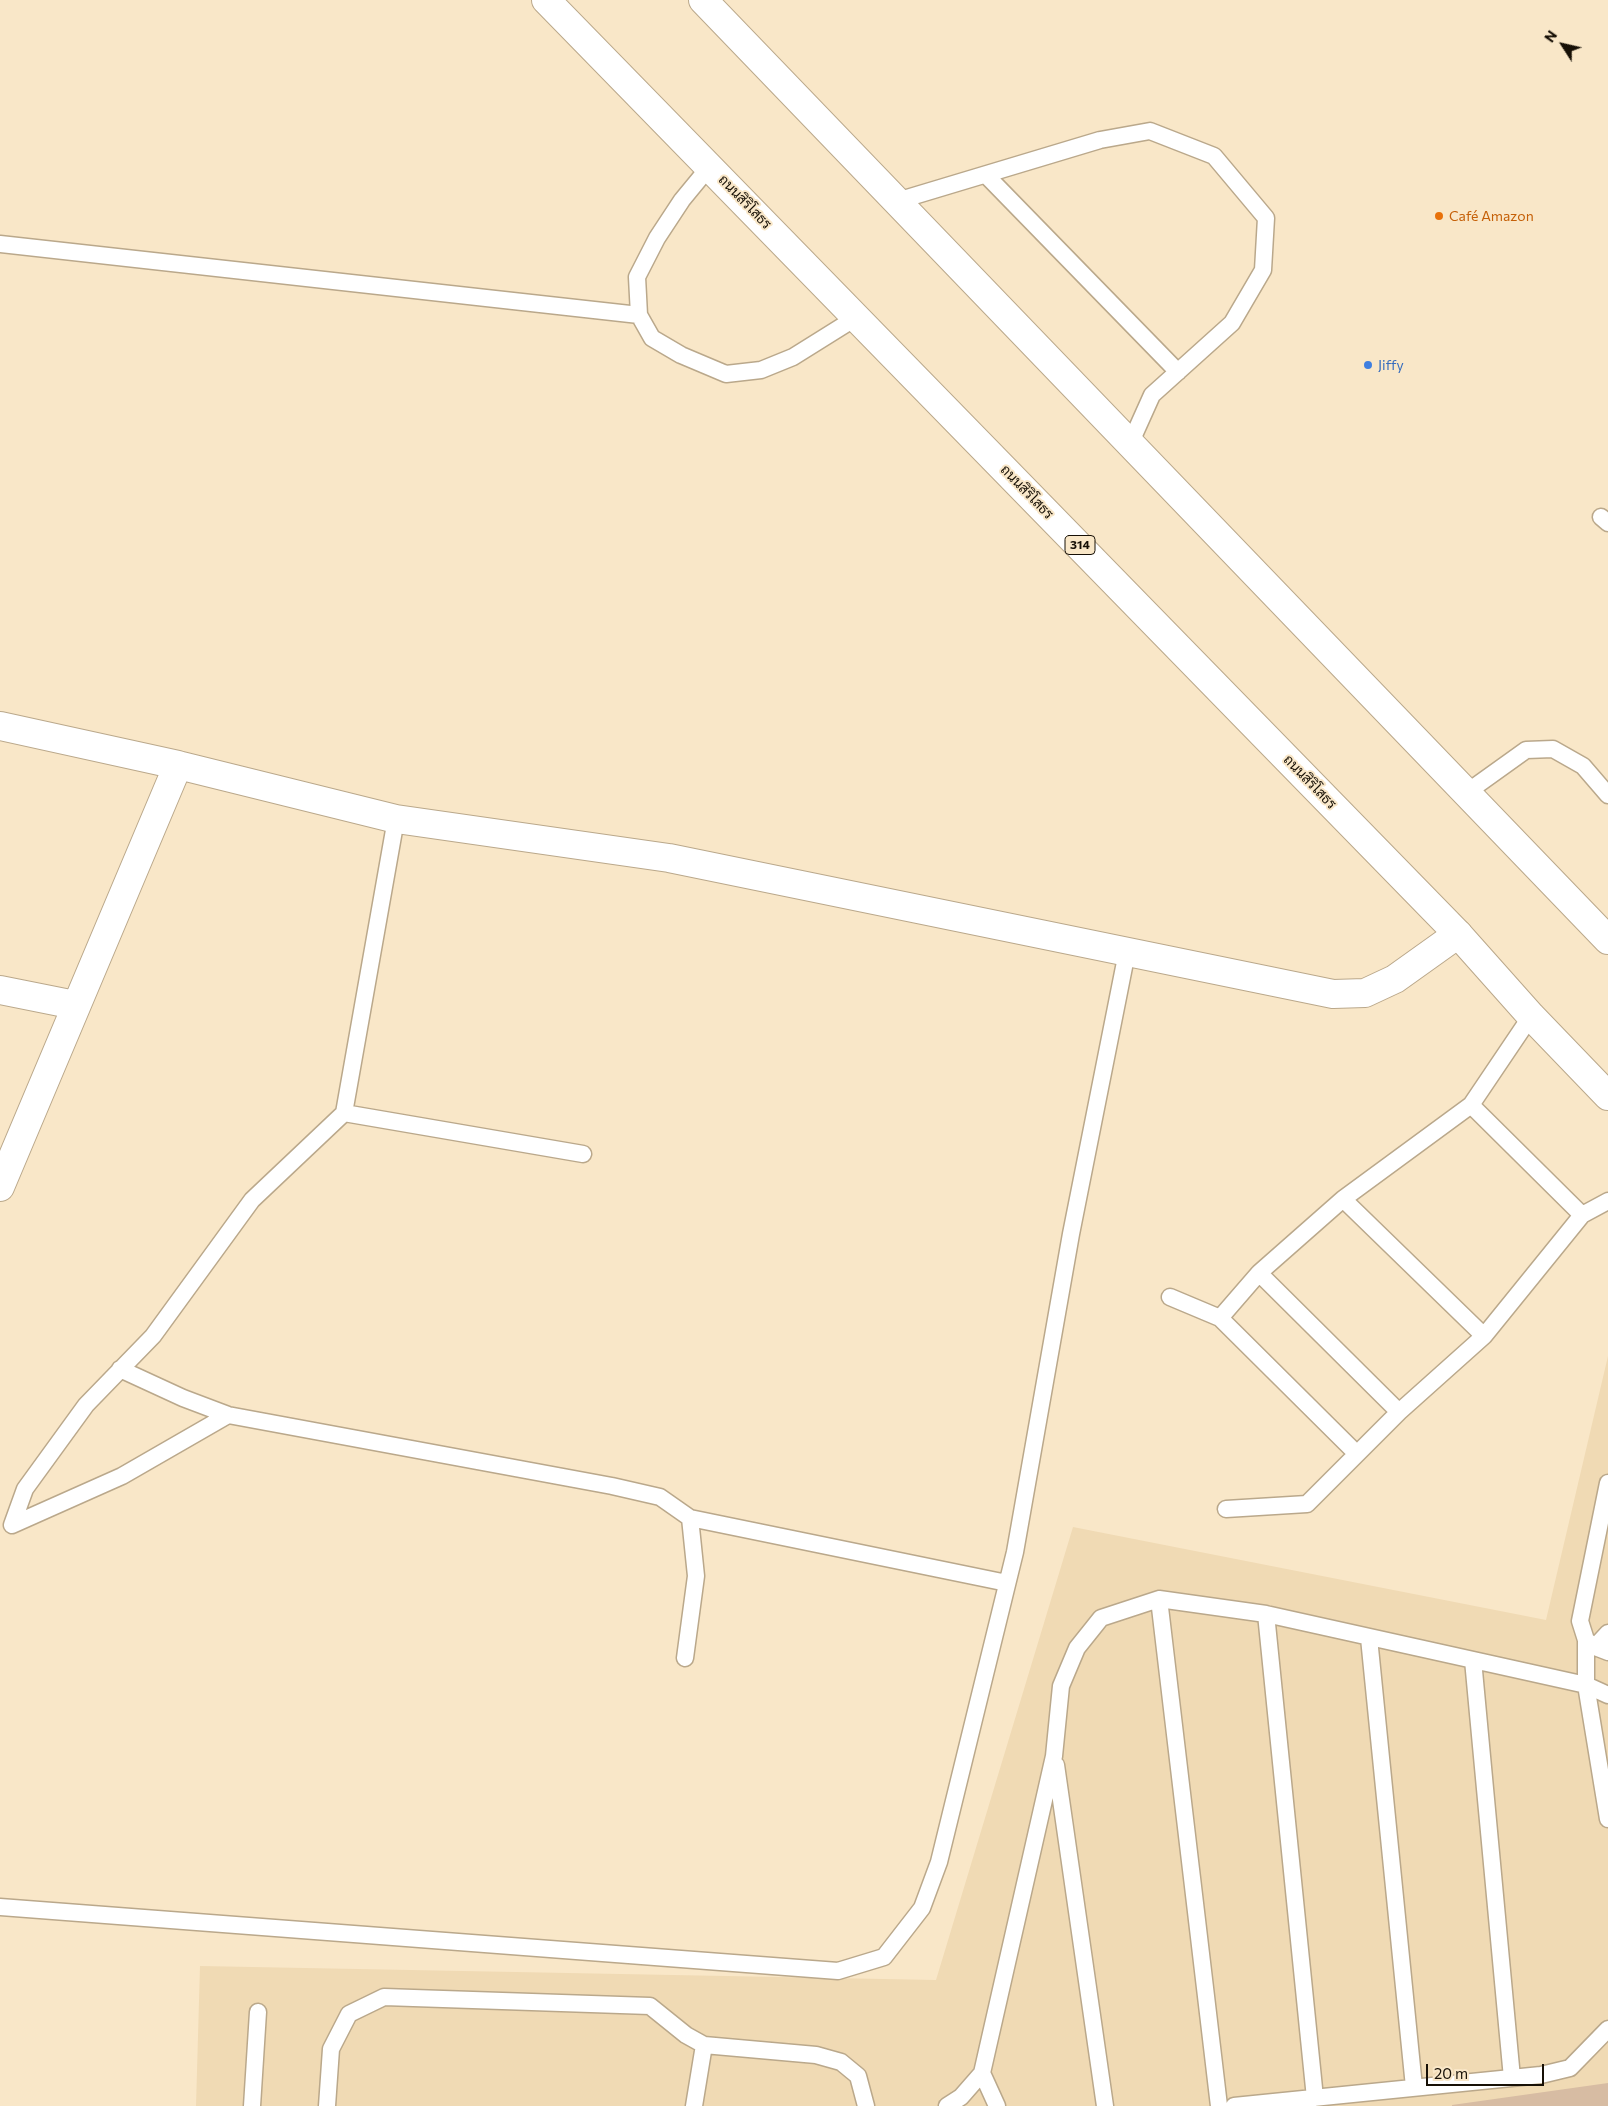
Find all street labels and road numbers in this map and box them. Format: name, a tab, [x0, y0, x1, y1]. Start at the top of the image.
street label: ถนนสิริโสธร	[715, 171, 775, 233]
street label: ถนนสิริโสธร	[997, 461, 1057, 523]
road number: 314	[1065, 536, 1095, 554]
street label: ถนนสิริโสธร	[1280, 751, 1340, 813]

